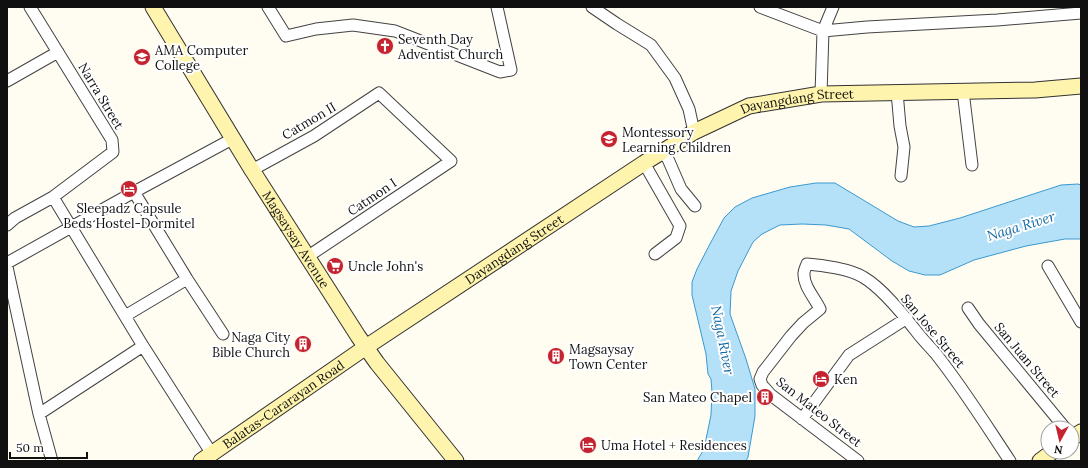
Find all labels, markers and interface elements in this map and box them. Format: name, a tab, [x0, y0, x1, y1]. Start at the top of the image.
place label: Seventh Day Adventist Church	[397, 31, 503, 63]
church icon: Seventh Day Adventist Church	[375, 36, 395, 56]
place label: AMA Computer College	[154, 42, 249, 74]
school or university icon: AMA Computer College	[132, 47, 152, 67]
street label: Narra Street	[74, 60, 128, 132]
street label: Dayangdang Street	[737, 85, 854, 118]
street label: Catmon II	[279, 98, 339, 144]
place label: Montessory Learning Children	[622, 124, 731, 156]
school or university icon: Montessory Learning Children	[599, 129, 619, 149]
street label: Catmon I	[344, 174, 400, 220]
hotel icon: Sleepadz Capsule Beds Hostel-Dormitel	[119, 179, 139, 199]
street label: Magsaysay Avenue	[259, 187, 334, 291]
place label: Sleepadz Capsule Beds Hostel-Dormitel	[63, 200, 195, 232]
water label: Naga River	[985, 207, 1058, 245]
street label: Dayangdang Street	[461, 210, 567, 288]
supermarket icon: Uncle John's	[325, 256, 345, 276]
place label: Uncle John's	[348, 258, 423, 275]
street label: San Jose Street	[897, 291, 969, 371]
water label: Naga River	[707, 304, 739, 377]
street label: San Juan Street	[991, 319, 1063, 401]
place label: Naga City Bible Church	[212, 329, 290, 361]
building icon: Naga City Bible Church	[293, 334, 313, 354]
place label: Magsaysay Town Center	[569, 341, 648, 373]
building icon: Magsaysay Town Center	[546, 346, 566, 366]
street label: Balatas-Cararayan Road	[219, 356, 348, 452]
hotel icon: Ken	[811, 369, 831, 389]
place label: Ken	[834, 371, 858, 388]
street label: San Mateo Street	[773, 373, 865, 451]
building icon: San Mateo Chapel	[755, 387, 775, 407]
place label: San Mateo Chapel	[643, 389, 752, 406]
north arrow	[1040, 420, 1080, 460]
scale bar	[10, 434, 87, 460]
hotel icon: Uma Hotel + Residences	[578, 435, 598, 455]
place label: Uma Hotel + Residences	[601, 437, 747, 454]
text: 50 m	[16, 440, 44, 455]
text: N	[1053, 442, 1064, 457]

